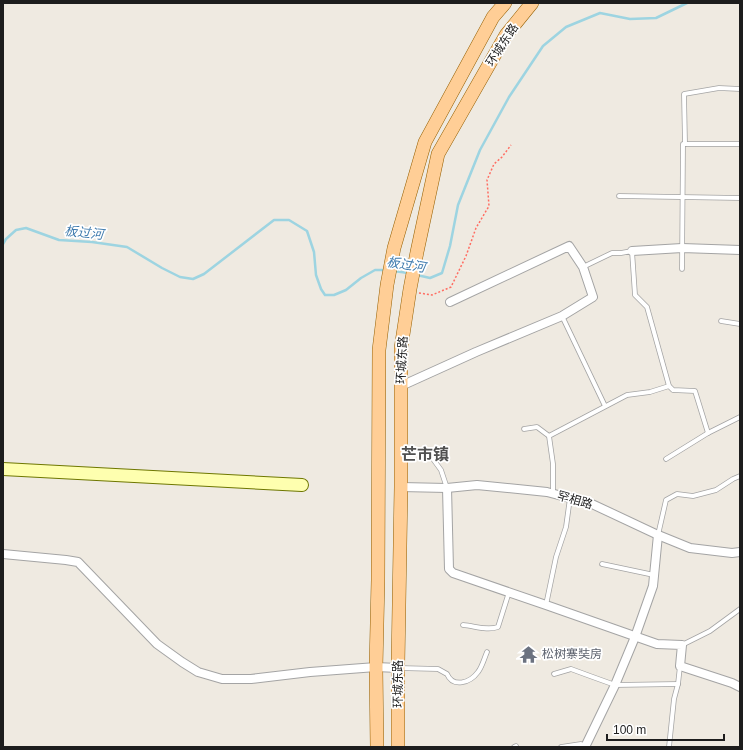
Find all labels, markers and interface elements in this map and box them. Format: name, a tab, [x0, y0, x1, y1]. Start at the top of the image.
street label: 环城东路	[483, 21, 521, 69]
water label: 板过河	[64, 223, 107, 242]
water label: 板过河	[385, 254, 429, 275]
street label: 环城东路	[394, 336, 410, 384]
district label: 芒市镇	[401, 445, 449, 463]
street label: 罕相路	[556, 488, 594, 512]
temple icon: 松树寨奘房	[519, 644, 539, 664]
place label: 松树寨奘房	[542, 647, 602, 661]
street label: 环城东路	[391, 660, 405, 708]
scale bar	[607, 716, 724, 742]
text: 100 m	[613, 723, 646, 737]

